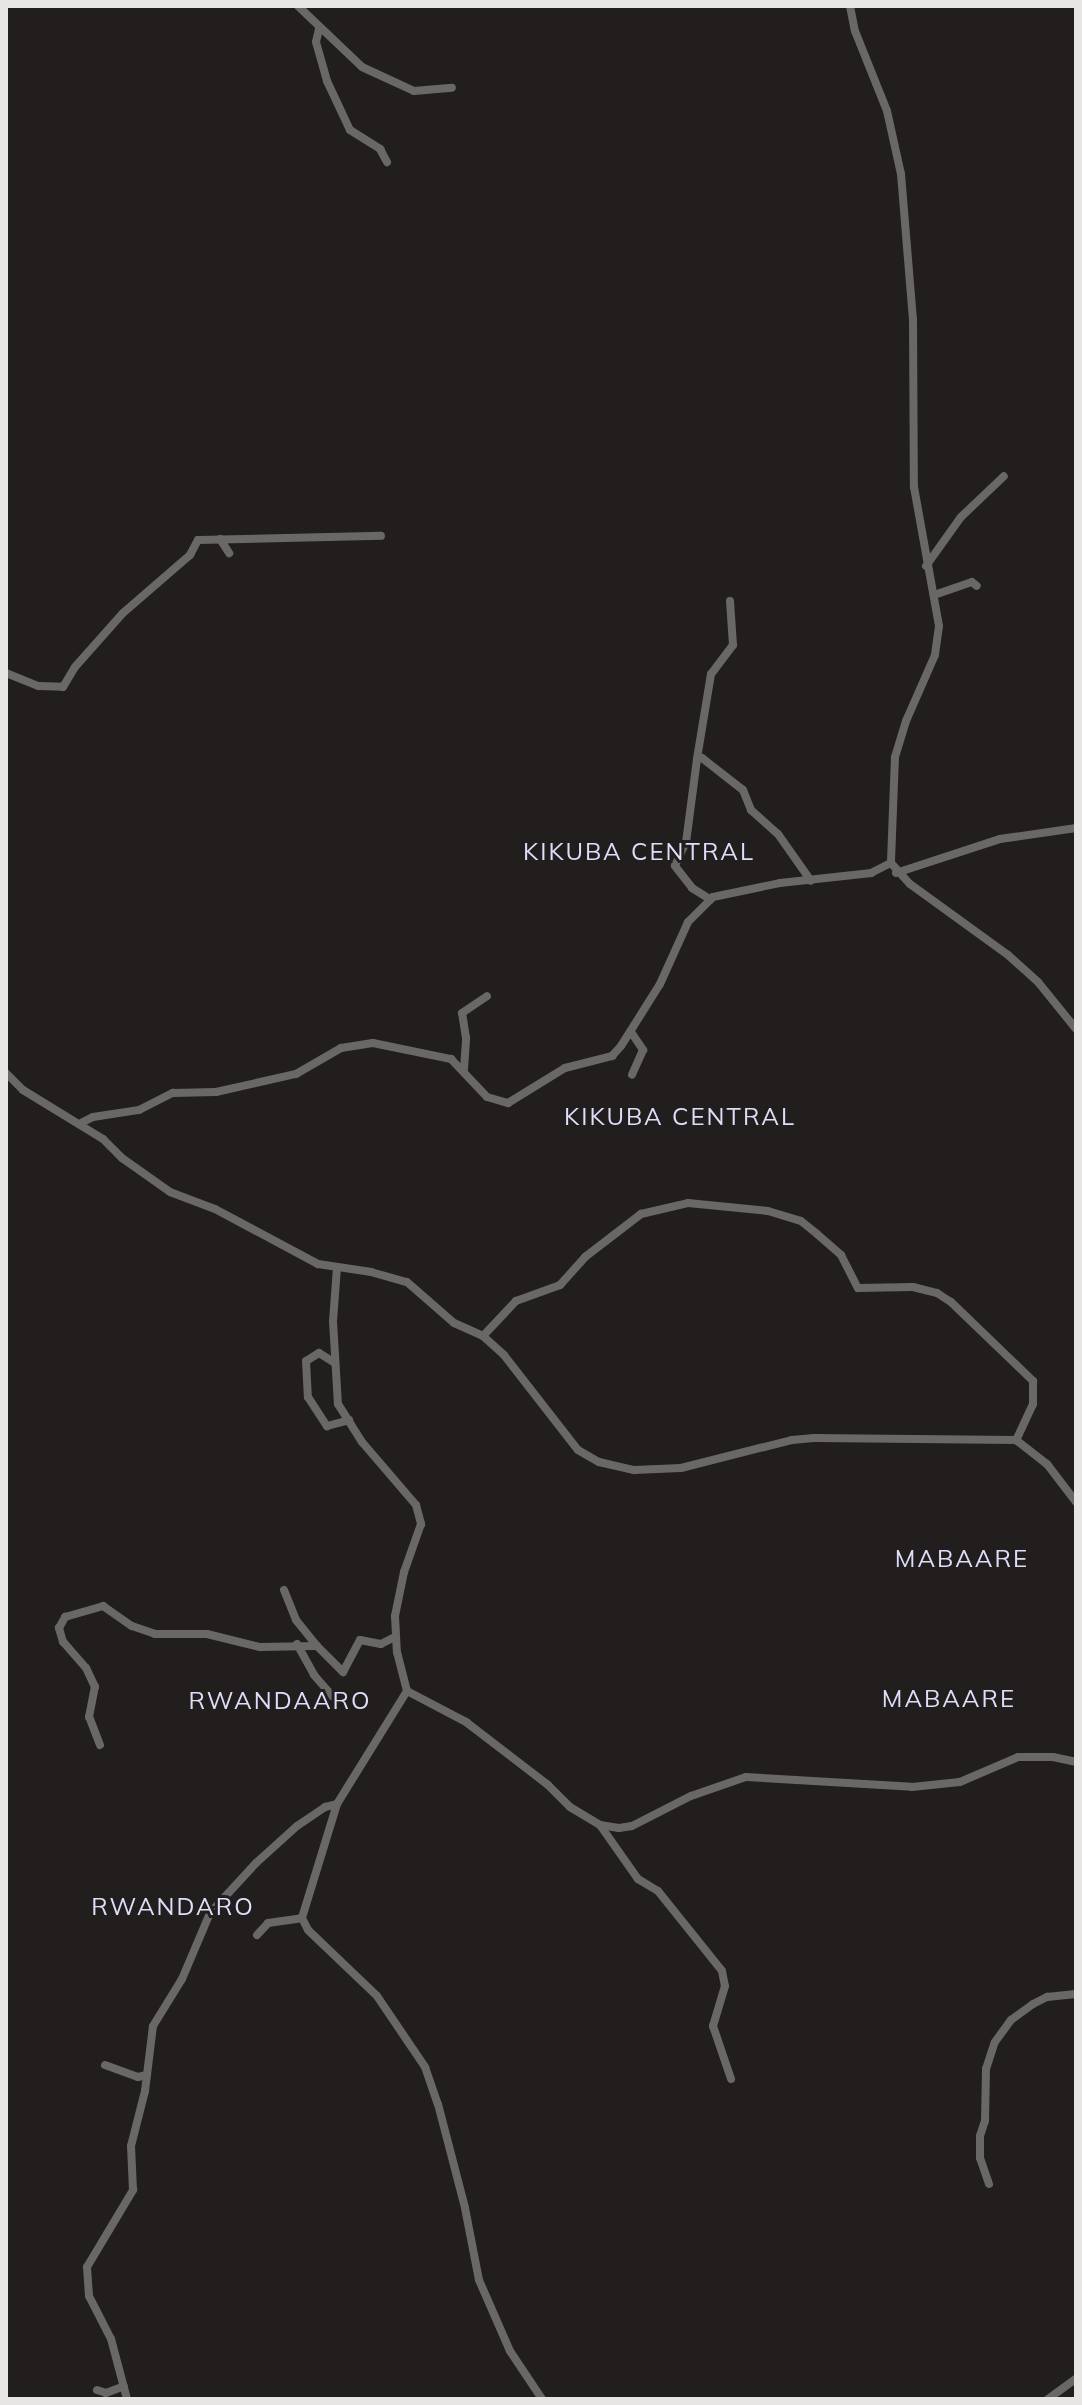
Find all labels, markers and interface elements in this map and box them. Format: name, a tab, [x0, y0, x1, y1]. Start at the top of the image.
district label: KIKUBA CENTRAL	[523, 838, 755, 866]
district label: KIKUBA CENTRAL	[564, 1103, 796, 1131]
district label: MABAARE	[895, 1545, 1029, 1573]
district label: MABAARE	[882, 1685, 1016, 1713]
district label: RWANDAARO	[188, 1687, 372, 1715]
district label: RWANDARO	[91, 1893, 255, 1921]

